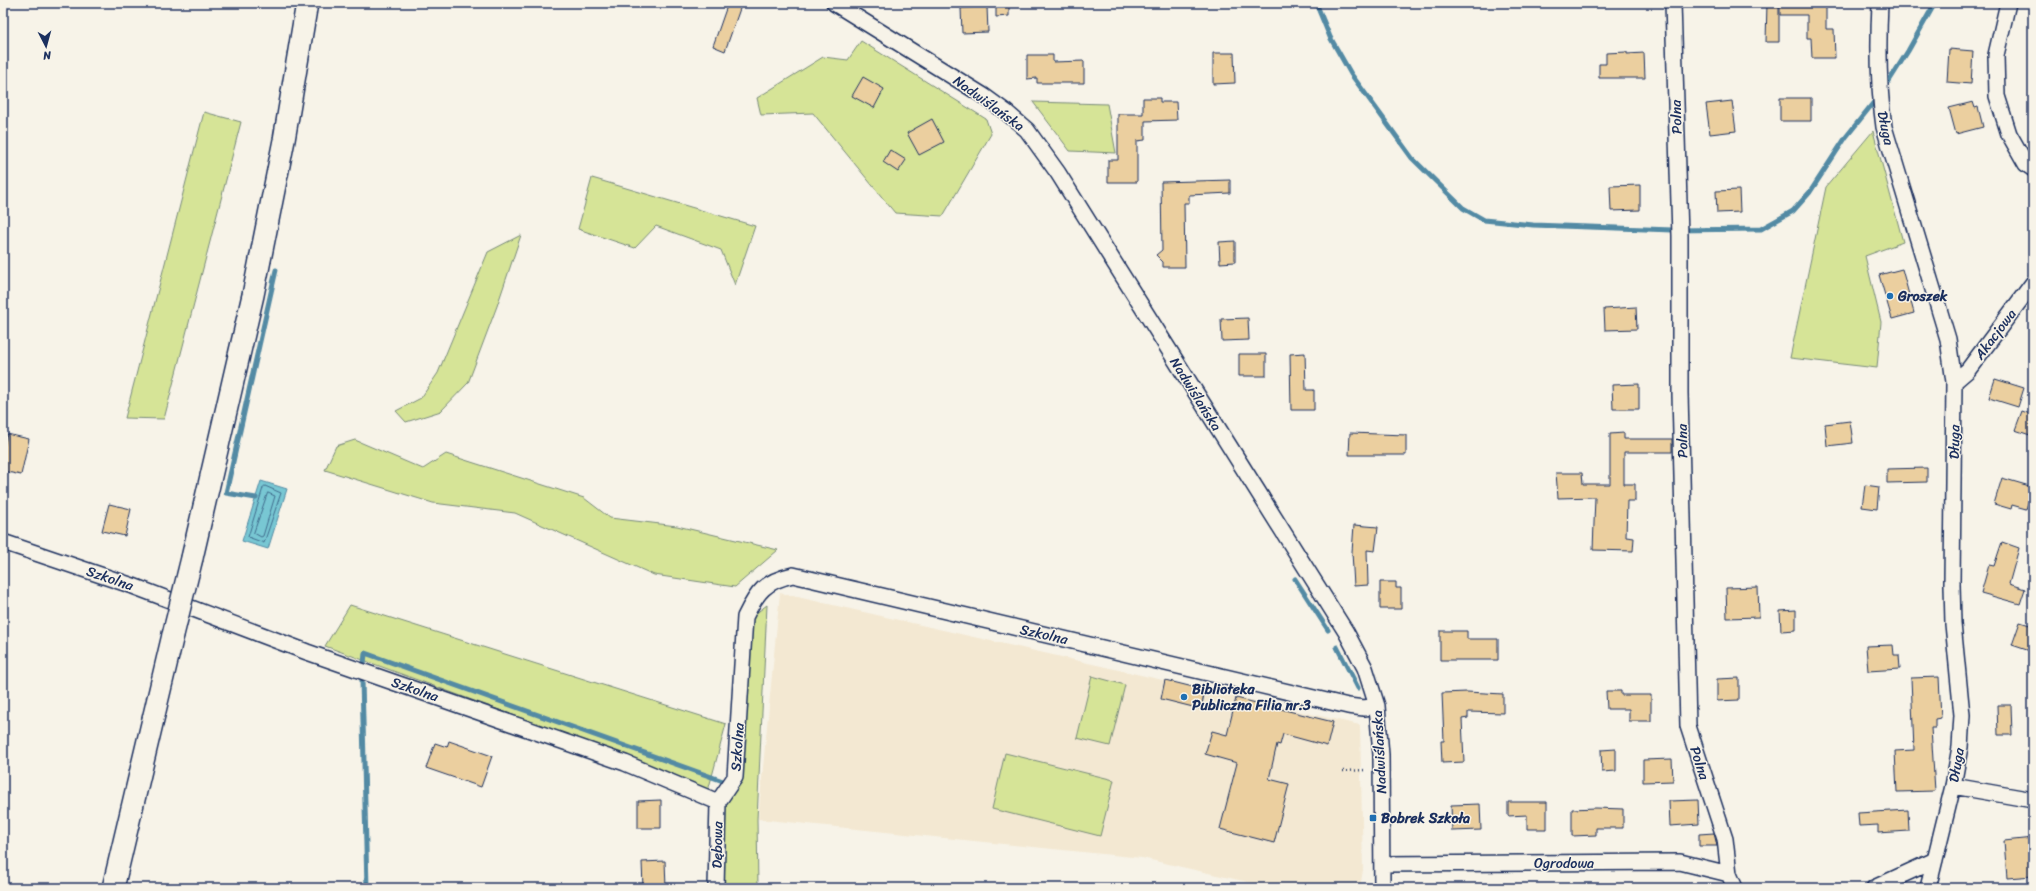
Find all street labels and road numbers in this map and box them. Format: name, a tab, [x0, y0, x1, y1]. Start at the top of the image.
street label: Nadwiślańska	[948, 69, 1030, 138]
street label: Polna	[1663, 99, 1690, 135]
street label: Długa	[1870, 109, 1902, 149]
street label: Akacjowa	[1967, 303, 2023, 366]
street label: Nadwiślańska	[1163, 352, 1228, 436]
street label: Polna	[1670, 423, 1695, 458]
street label: Długa	[1942, 424, 1967, 460]
street label: Szkolna	[83, 559, 138, 599]
street label: Szkolna	[1017, 617, 1071, 652]
street label: Szkolna	[388, 670, 443, 710]
street label: Nadwiślańska	[1365, 710, 1394, 794]
street label: Szkolna	[723, 721, 752, 772]
street label: Polna	[1682, 743, 1717, 784]
street label: Długa	[1941, 745, 1972, 784]
street label: Dębowa	[705, 820, 730, 869]
street label: Ogrodowa	[1534, 851, 1594, 876]

